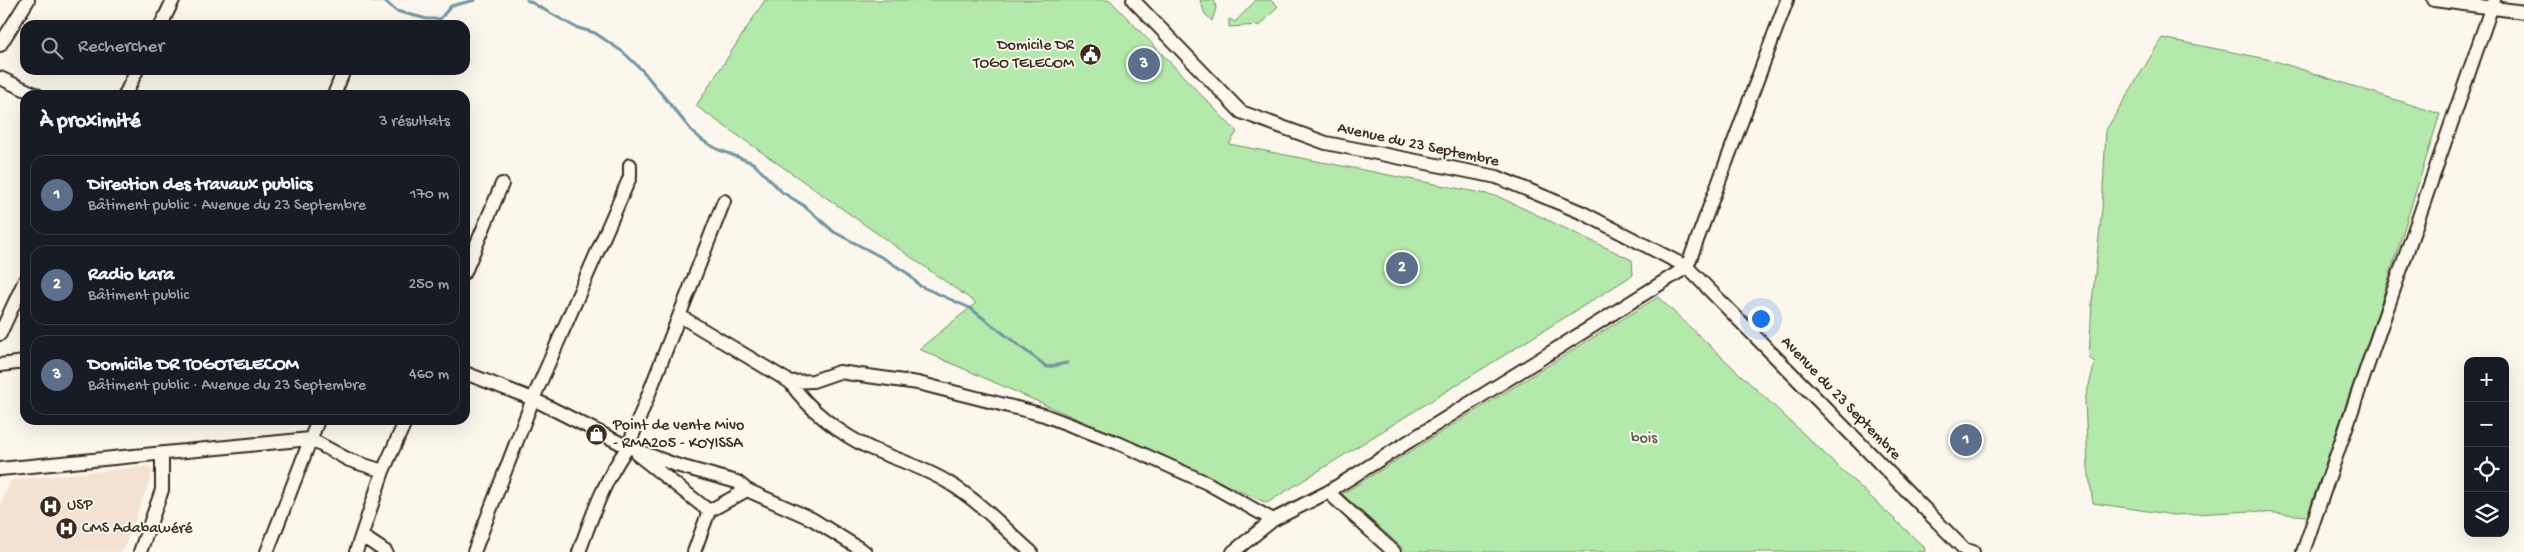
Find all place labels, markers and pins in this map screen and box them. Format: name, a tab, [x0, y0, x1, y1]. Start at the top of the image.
place label: Domicile DR TOGO TELECOM	[972, 37, 1075, 74]
public building icon: Domicile DR TOGO TELECOM	[1078, 43, 1102, 67]
pin: 3	[1128, 45, 1160, 83]
pin: 2	[1386, 249, 1418, 287]
place label: Point de vente Mivo - RMA205 - KOYISSA	[612, 417, 744, 454]
pin: 1	[1950, 421, 1982, 459]
shop icon: Point de vente Mivo - RMA205 - KOYISSA	[585, 423, 609, 447]
hospital icon: USP	[39, 494, 63, 518]
place label: USP	[67, 497, 93, 516]
hospital icon: CMS Adabawéré	[54, 517, 78, 541]
place label: CMS Adabawéré	[82, 520, 193, 539]

